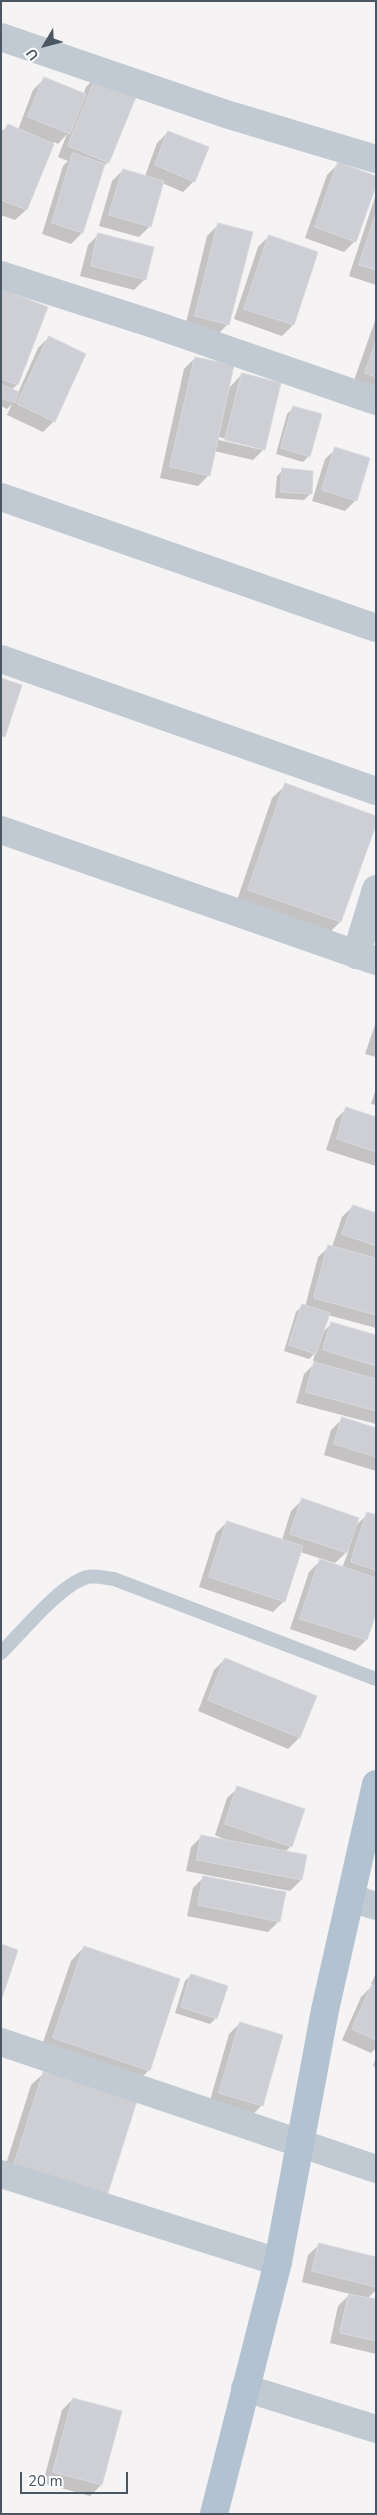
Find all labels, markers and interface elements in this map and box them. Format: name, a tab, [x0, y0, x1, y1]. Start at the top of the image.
north arrow	[20, 20, 70, 70]
text: U	[22, 44, 43, 64]
scale bar	[22, 2462, 130, 2494]
text: 20 m	[28, 2471, 63, 2491]

